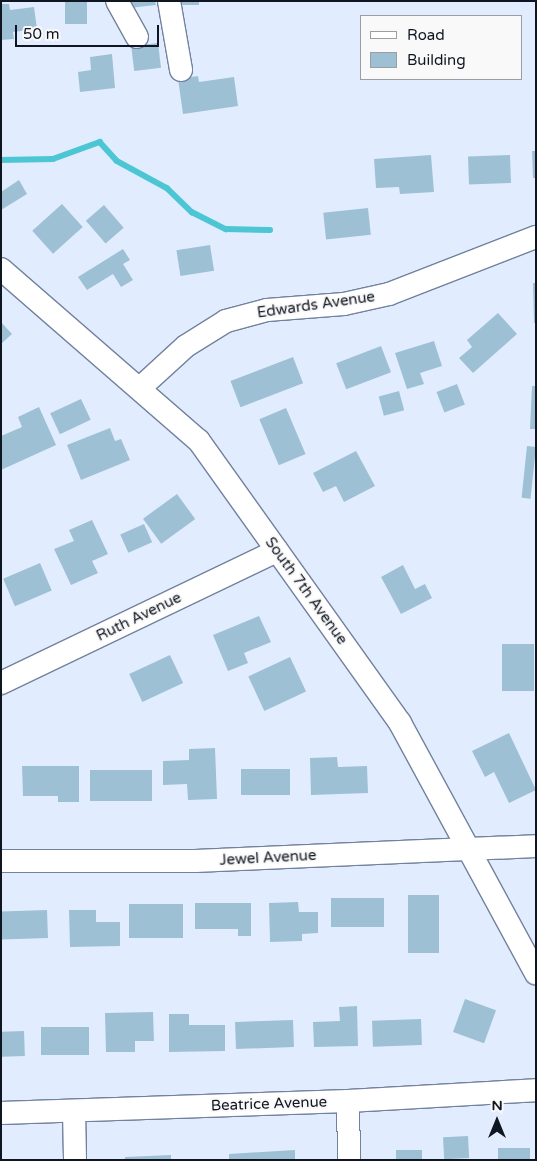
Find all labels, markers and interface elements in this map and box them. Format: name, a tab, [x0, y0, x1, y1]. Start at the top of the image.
scale bar	[18, 15, 161, 47]
legend	[360, 15, 522, 80]
text: 50 m	[23, 25, 60, 43]
text: Road	[407, 26, 445, 44]
text: Building	[407, 51, 466, 69]
street label: Edwards Avenue	[256, 288, 376, 322]
street label: South 7th Avenue	[261, 534, 351, 648]
street label: Ruth Avenue	[94, 589, 184, 645]
street label: Jewel Avenue	[219, 846, 317, 870]
street label: Beatrice Avenue	[211, 1093, 327, 1115]
north arrow	[472, 1096, 522, 1146]
text: N	[491, 1097, 503, 1114]

